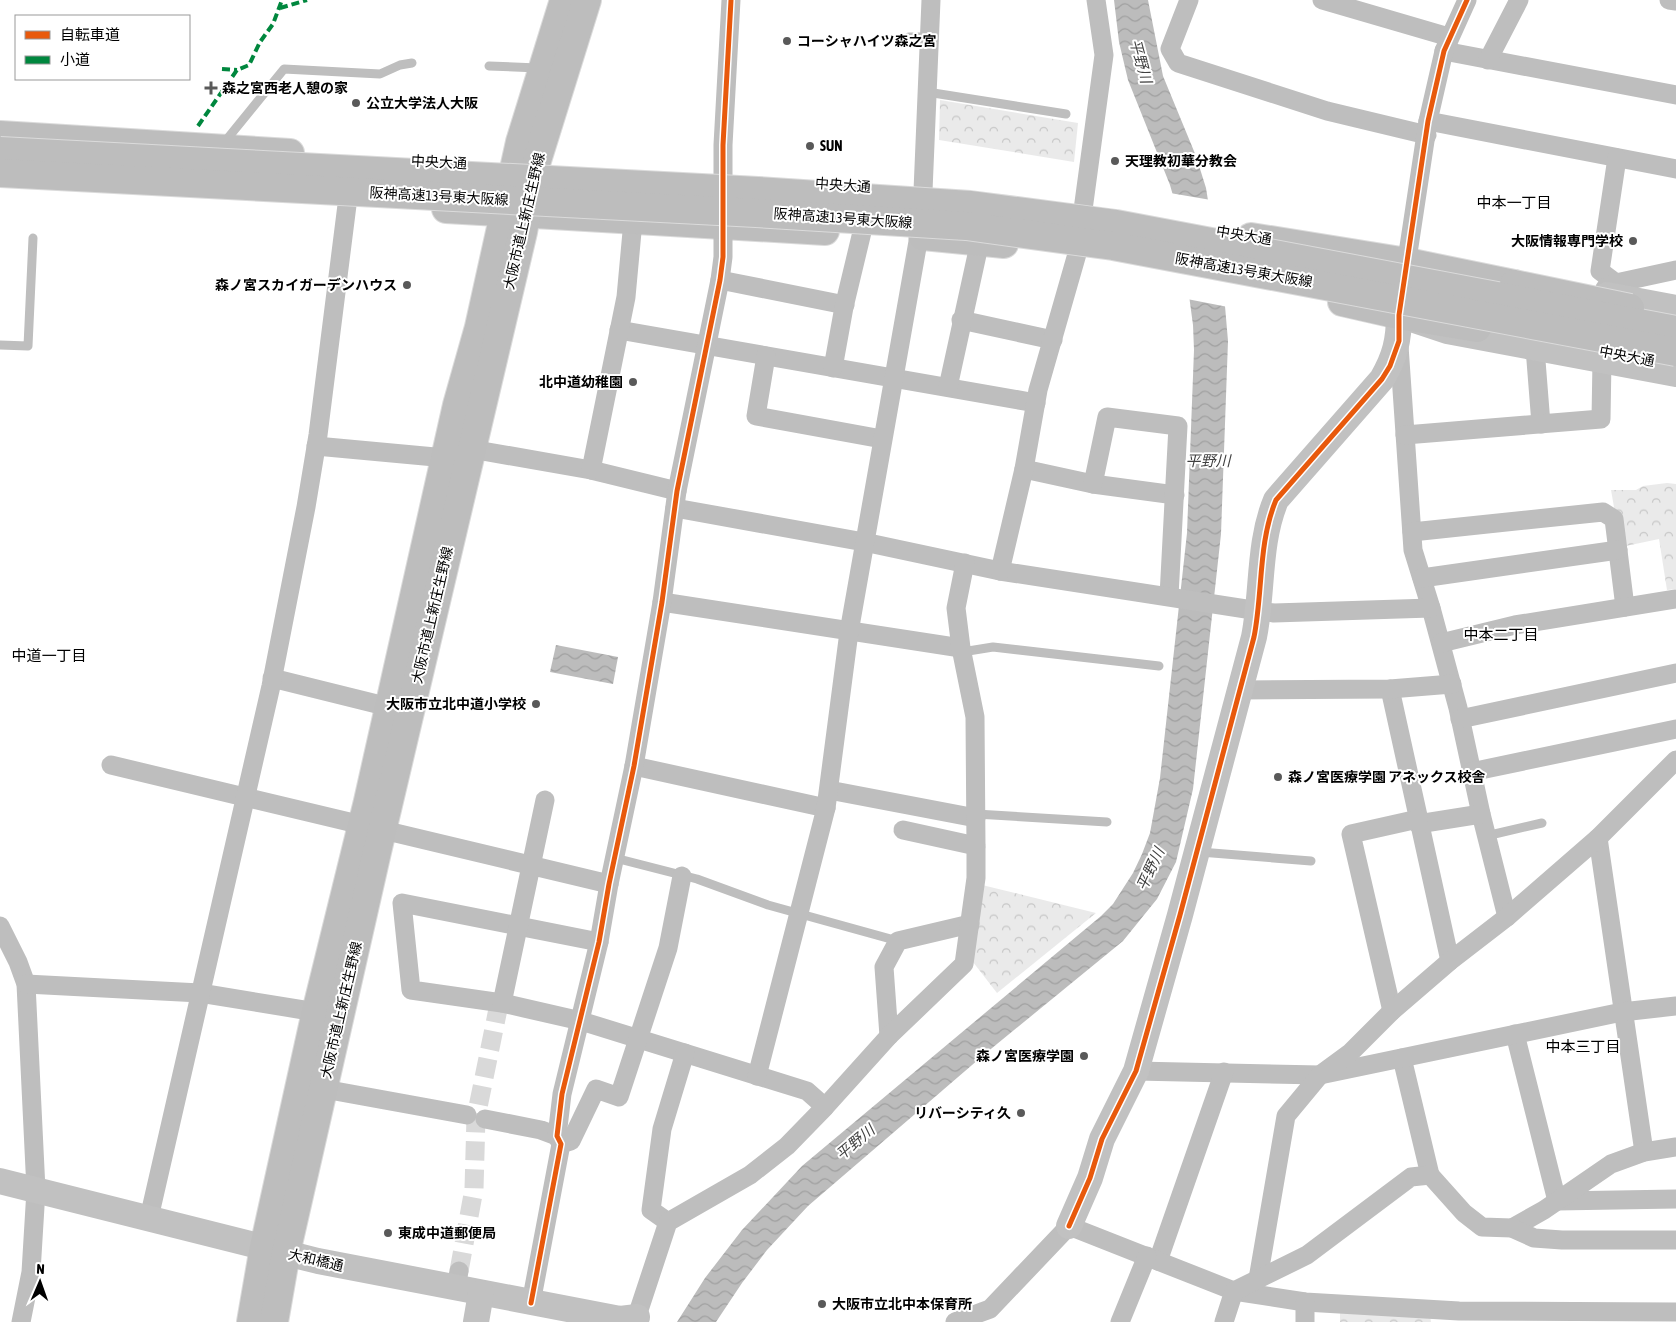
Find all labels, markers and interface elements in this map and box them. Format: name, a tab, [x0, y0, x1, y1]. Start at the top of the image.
legend	[15, 15, 190, 80]
text: 自転車道	[60, 26, 120, 43]
place label: コーシャハイツ森之宮	[797, 33, 936, 49]
marker: コーシャハイツ森之宮	[781, 35, 793, 47]
water label: 平野川	[1127, 37, 1156, 87]
text: 小道	[60, 51, 90, 68]
place label: 森之宮西老人憩の家	[222, 80, 348, 96]
marker: 森之宮西老人憩の家	[204, 81, 218, 95]
place label: 公立大学法人大阪	[366, 95, 478, 111]
marker: 公立大学法人大阪	[350, 97, 362, 109]
place label: SUN	[820, 138, 842, 154]
marker: SUN	[804, 140, 816, 152]
street label: 大阪市道上新庄生野線	[500, 151, 548, 291]
street label: 中央大通	[411, 153, 467, 171]
place label: 天理教初華分教会	[1125, 153, 1237, 169]
marker: 天理教初華分教会	[1109, 155, 1121, 167]
street label: 中央大通	[815, 175, 871, 195]
street label: 阪神高速13号東大阪線	[369, 184, 509, 208]
district label: 中本一丁目	[1476, 194, 1552, 211]
street label: 阪神高速13号東大阪線	[773, 205, 913, 231]
street label: 中央大通	[1215, 223, 1273, 247]
place label: 大阪情報専門学校	[1511, 233, 1623, 249]
marker: 大阪情報専門学校	[1627, 235, 1639, 247]
street label: 阪神高速13号東大阪線	[1174, 250, 1314, 290]
place label: 森ノ宮スカイガーデンハウス	[215, 277, 397, 293]
marker: 森ノ宮スカイガーデンハウス	[401, 279, 413, 291]
street label: 中央大通	[1598, 343, 1656, 369]
place label: 北中道幼稚園	[539, 374, 623, 390]
marker: 北中道幼稚園	[627, 376, 639, 388]
water label: 平野川	[1185, 452, 1232, 469]
street label: 大阪市道上新庄生野線	[408, 545, 456, 685]
district label: 中本二丁目	[1463, 626, 1539, 643]
district label: 中道一丁目	[11, 647, 87, 664]
place label: 大阪市立北中道小学校	[386, 696, 526, 712]
marker: 大阪市立北中道小学校	[530, 698, 542, 710]
place label: 森ノ宮医療学園 アネックス校舎	[1288, 769, 1486, 785]
marker: 森ノ宮医療学園 アネックス校舎	[1272, 771, 1284, 783]
water label: 平野川	[1133, 843, 1168, 893]
street label: 大阪市道上新庄生野線	[317, 940, 365, 1080]
district label: 中本三丁目	[1545, 1038, 1621, 1055]
place label: 森ノ宮医療学園	[976, 1048, 1074, 1064]
marker: 森ノ宮医療学園	[1078, 1050, 1090, 1062]
place label: リバーシティ久	[914, 1105, 1011, 1121]
marker: リバーシティ久	[1015, 1107, 1027, 1119]
water label: 平野川	[832, 1120, 879, 1163]
place label: 東成中道郵便局	[398, 1225, 496, 1241]
marker: 東成中道郵便局	[382, 1227, 394, 1239]
street label: 大和橋通	[287, 1246, 345, 1274]
north arrow	[15, 1257, 65, 1307]
text: N	[36, 1261, 45, 1277]
place label: 大阪市立北中本保育所	[832, 1296, 972, 1312]
marker: 大阪市立北中本保育所	[816, 1298, 828, 1310]

